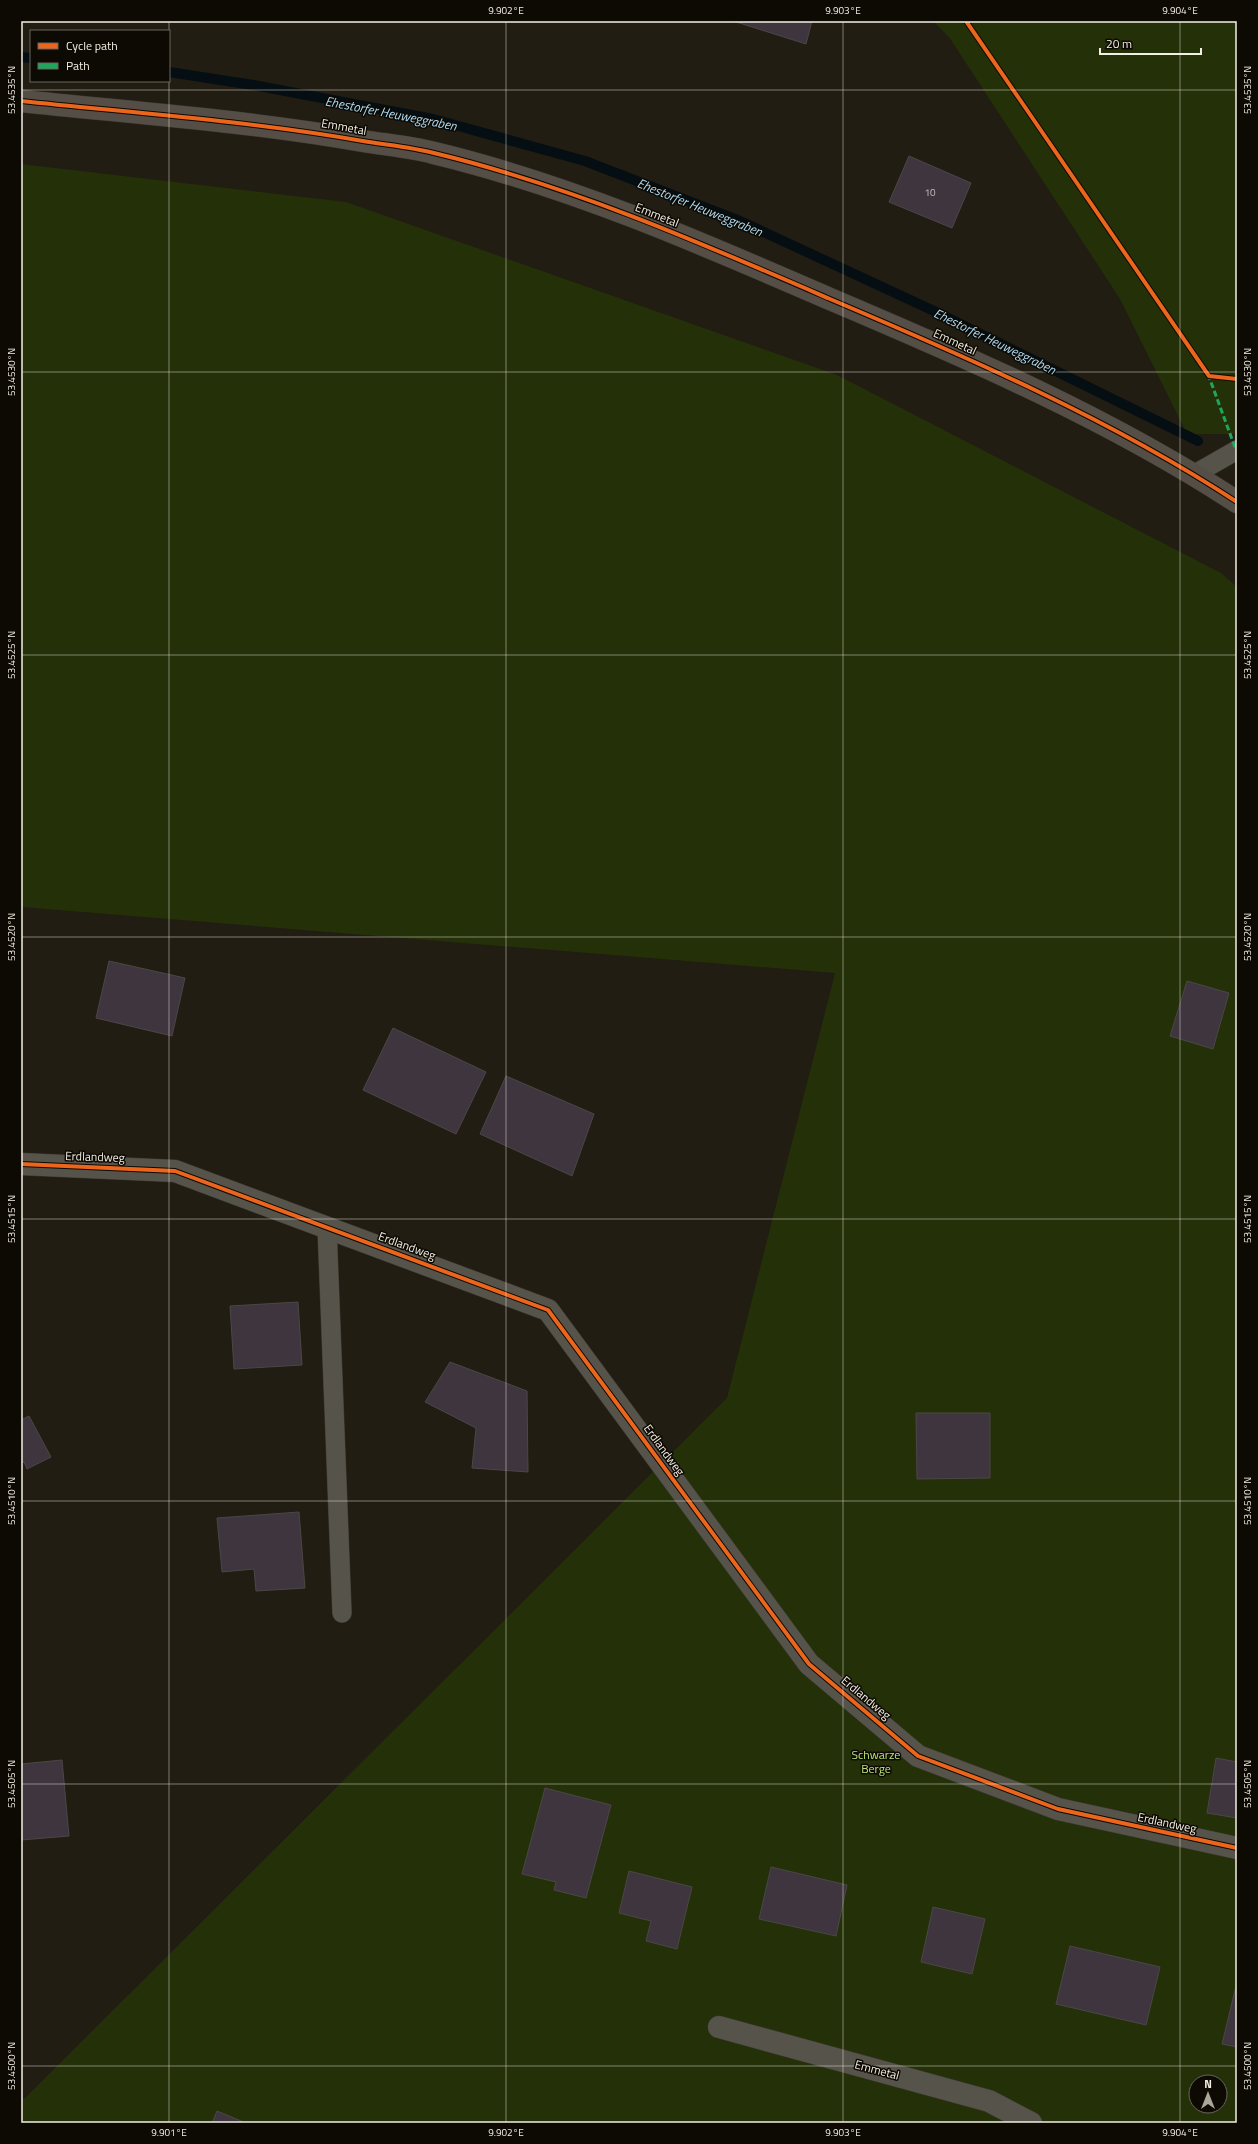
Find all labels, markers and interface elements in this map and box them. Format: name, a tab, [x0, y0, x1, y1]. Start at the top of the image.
text: 9.902°E	[488, 3, 524, 18]
text: 9.903°E	[825, 3, 861, 18]
text: 9.904°E	[1162, 3, 1198, 18]
legend	[30, 30, 170, 82]
scale bar	[1100, 30, 1201, 56]
text: 20 m	[1106, 34, 1132, 53]
text: Cycle path	[66, 36, 118, 55]
text: Path	[66, 56, 90, 75]
text: 53.4535°N	[4, 66, 19, 114]
text: 53.4535°N	[1240, 66, 1255, 114]
water label: Ehestorfer Heuweggraben	[323, 90, 459, 136]
street label: Emmetal	[320, 113, 368, 140]
water label: Ehestorfer Heuweggraben	[634, 173, 766, 242]
house number: 10	[924, 185, 936, 200]
street label: Emmetal	[632, 197, 682, 232]
water label: Ehestorfer Heuweggraben	[931, 303, 1060, 380]
street label: Emmetal	[930, 323, 980, 360]
text: 53.4530°N	[4, 348, 19, 396]
text: 53.4530°N	[1240, 348, 1255, 396]
text: 53.4525°N	[4, 631, 19, 679]
text: 53.4525°N	[1240, 631, 1255, 679]
text: 53.4520°N	[4, 913, 19, 961]
text: 53.4520°N	[1240, 913, 1255, 961]
street label: Erdlandweg	[65, 1146, 125, 1167]
text: 53.4515°N	[4, 1195, 19, 1243]
text: 53.4515°N	[1240, 1195, 1255, 1243]
street label: Erdlandweg	[376, 1226, 439, 1265]
street label: Erdlandweg	[639, 1420, 690, 1480]
text: 53.4510°N	[4, 1477, 19, 1525]
text: 53.4510°N	[1240, 1477, 1255, 1525]
street label: Erdlandweg	[837, 1671, 895, 1724]
park label: Schwarze Berge	[852, 1745, 900, 1778]
text: 53.4505°N	[4, 1760, 19, 1808]
text: 53.4505°N	[1240, 1760, 1255, 1808]
street label: Erdlandweg	[1136, 1807, 1198, 1838]
text: 53.4500°N	[4, 2042, 19, 2090]
text: 53.4500°N	[1240, 2042, 1255, 2090]
street label: Emmetal	[853, 2054, 902, 2085]
north arrow	[1188, 2074, 1228, 2114]
text: N	[1204, 2076, 1212, 2092]
text: 9.901°E	[151, 2125, 187, 2140]
text: 9.902°E	[488, 2125, 524, 2140]
text: 9.903°E	[825, 2125, 861, 2140]
text: 9.904°E	[1162, 2125, 1198, 2140]

